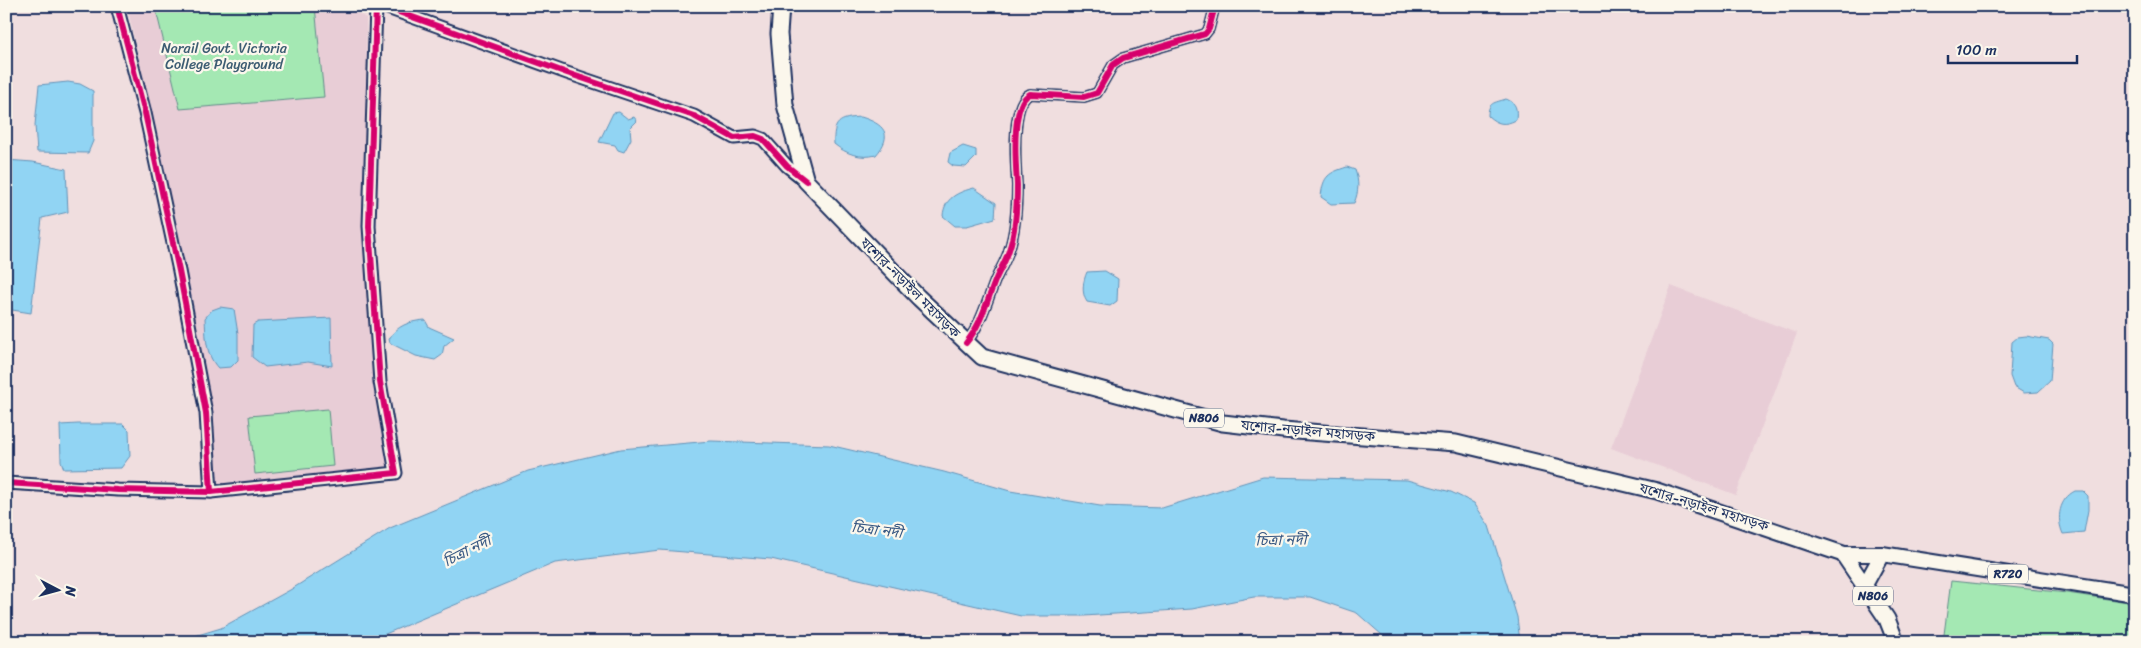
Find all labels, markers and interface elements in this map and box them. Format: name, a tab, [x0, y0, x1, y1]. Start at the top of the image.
scale bar	[1948, 32, 2077, 64]
park label: Narail Govt. Victoria College Playground	[161, 36, 288, 77]
text: 100 m	[1956, 37, 1997, 63]
street label: যশোর-নড়াইল মহাসড়ক	[853, 231, 967, 345]
road number: N806	[1184, 408, 1224, 428]
street label: যশোর-নড়াইল মহাসড়ক	[1239, 413, 1377, 449]
street label: যশোর-নড়াইল মহাসড়ক	[1635, 475, 1773, 539]
water label: চিত্রা নদী	[850, 514, 907, 546]
water label: চিত্রা নদী	[438, 526, 498, 574]
water label: চিত্রা নদী	[1255, 527, 1310, 553]
road number: R720	[1988, 564, 2028, 584]
north arrow	[32, 566, 82, 616]
text: N	[57, 584, 83, 598]
road number: N806	[1853, 586, 1893, 606]

